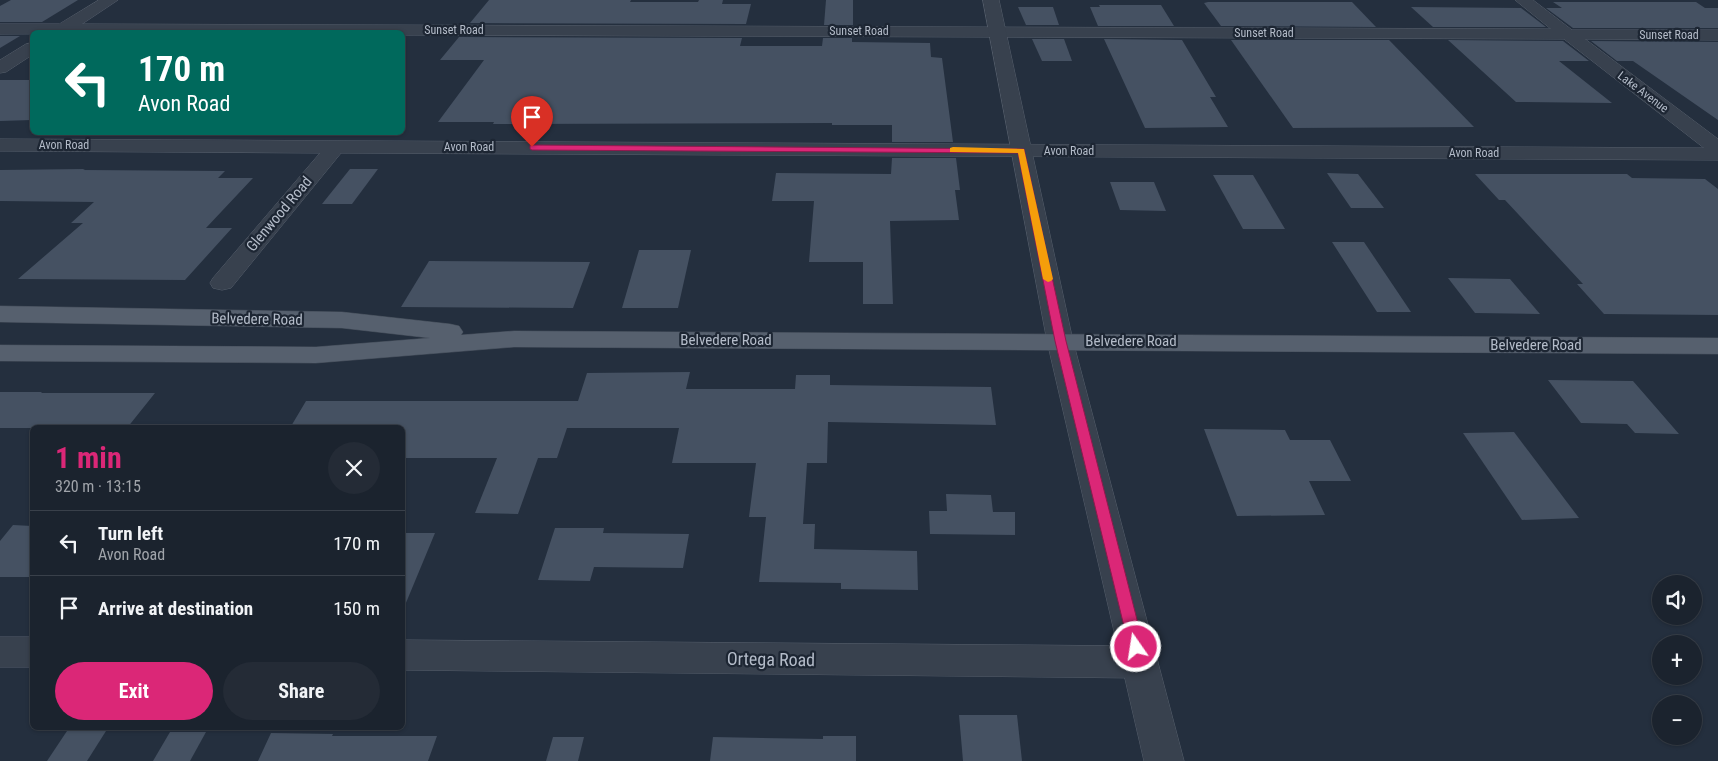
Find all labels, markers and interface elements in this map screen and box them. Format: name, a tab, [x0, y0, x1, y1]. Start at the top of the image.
street label: Sunset Road	[424, 23, 484, 37]
street label: Sunset Road	[829, 24, 889, 38]
street label: Sunset Road	[1234, 26, 1294, 40]
street label: Sunset Road	[1639, 28, 1699, 42]
text: 170 m	[138, 49, 225, 90]
icon: left	[55, 50, 120, 115]
street label: Lake Avenue	[1615, 68, 1671, 116]
text: Avon Road	[138, 91, 230, 116]
pin	[511, 96, 553, 147]
icon: arrive	[518, 103, 546, 131]
street label: Avon Road	[39, 138, 89, 152]
street label: Avon Road	[444, 140, 494, 154]
street label: Avon Road	[1044, 144, 1094, 158]
street label: Avon Road	[1449, 146, 1499, 160]
street label: Glenwood Road	[242, 173, 316, 255]
street label: Belvedere Road	[211, 309, 303, 329]
street label: Belvedere Road	[680, 331, 772, 349]
street label: Belvedere Road	[1085, 332, 1177, 350]
street label: Belvedere Road	[1490, 336, 1582, 354]
text: 1 min	[55, 440, 122, 475]
button: close	[328, 442, 380, 494]
text: 320 m · 13:15	[55, 477, 141, 496]
text: Turn left	[98, 522, 163, 545]
icon: left	[55, 529, 83, 557]
text: 170 m	[333, 532, 380, 555]
text: Avon Road	[98, 545, 165, 564]
map controls	[1652, 575, 1702, 745]
button: sound	[1652, 575, 1702, 625]
icon: arrive	[55, 594, 83, 622]
text: Arrive at destination	[98, 597, 253, 620]
text: 150 m	[333, 597, 380, 620]
position arrow	[1109, 620, 1161, 672]
button: +	[1652, 635, 1702, 685]
street label: Ortega Road	[727, 648, 815, 670]
button: Exit	[55, 662, 213, 720]
button: Share	[223, 662, 380, 720]
button: −	[1652, 695, 1702, 745]

